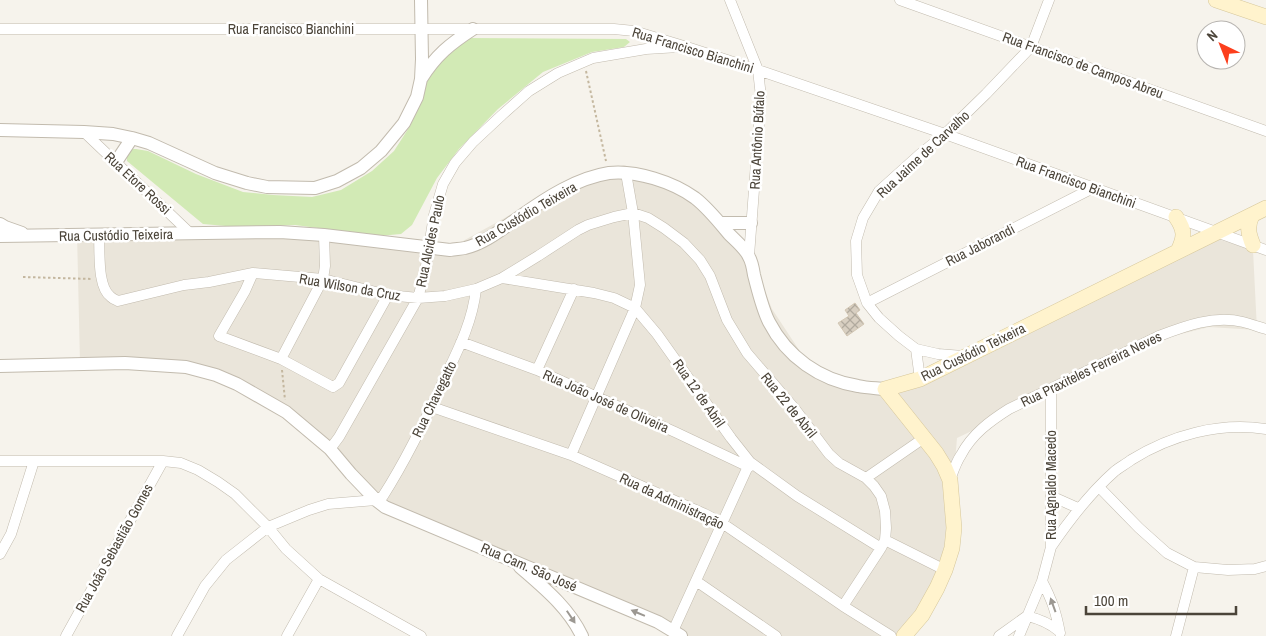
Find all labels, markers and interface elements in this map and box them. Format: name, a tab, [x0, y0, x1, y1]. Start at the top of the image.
street label: Rua Francisco Bianchini	[228, 20, 354, 38]
north arrow	[1196, 20, 1246, 70]
street label: Rua Francisco Bianchini	[630, 23, 756, 77]
text: N	[1203, 26, 1221, 45]
street label: Rua Francisco de Campos Abreu	[1000, 28, 1166, 102]
street label: Rua Antônio Búfalo	[745, 90, 769, 190]
street label: Rua Jaime de Carvalho	[873, 106, 973, 202]
street label: Rua Etore Rossi	[101, 148, 175, 218]
street label: Rua Francisco Bianchini	[1014, 152, 1138, 212]
street label: Rua Custódio Teixeira	[472, 177, 580, 250]
street label: Rua Alcides Paulo	[411, 193, 449, 289]
street label: Rua Jaborandi	[942, 220, 1018, 270]
street label: Rua Custódio Teixeira	[59, 225, 174, 245]
street label: Rua Wilson da Cruz	[298, 269, 402, 305]
street label: Rua Custódio Teixeira	[918, 319, 1029, 385]
street label: Rua Praxiteles Ferreira Neves	[1018, 327, 1165, 411]
street label: Rua 12 de Abril	[669, 355, 729, 431]
street label: Rua Chavegatto	[408, 358, 460, 440]
street label: Rua João José de Oliveira	[540, 365, 672, 437]
street label: Rua 22 de Abril	[757, 369, 821, 441]
street label: Rua Agnaldo Macedo	[1042, 430, 1060, 540]
street label: Rua da Administração	[617, 469, 727, 533]
street label: Rua João Sebastião Gomes	[71, 480, 157, 615]
street label: Rua Cam. São José	[478, 539, 580, 595]
scale bar	[1086, 584, 1236, 616]
text: 100 m	[1094, 590, 1128, 611]
one-way arrow	[1049, 597, 1057, 612]
one-way arrow	[631, 609, 645, 617]
one-way arrow	[566, 611, 575, 624]

